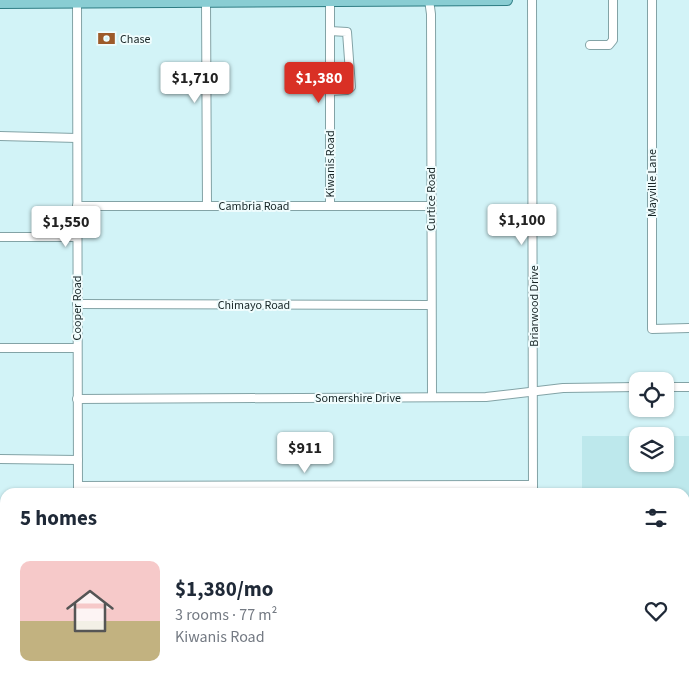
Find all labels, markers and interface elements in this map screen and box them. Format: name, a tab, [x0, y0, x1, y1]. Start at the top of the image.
bank icon: Chase	[96, 29, 116, 49]
place label: Chase	[120, 31, 150, 48]
pin: $1,710	[154, 62, 236, 104]
pin: $1,380	[278, 62, 360, 104]
text: $1,710	[171, 67, 219, 89]
text: $1,380	[295, 67, 343, 89]
street label: Kiwanis Road	[322, 130, 339, 198]
street label: Mayville Lane	[644, 149, 661, 217]
street label: Curtice Road	[423, 167, 440, 231]
street label: Cambria Road	[219, 198, 289, 215]
pin: $1,100	[481, 204, 563, 246]
pin: $1,550	[25, 206, 107, 248]
text: $1,100	[498, 209, 546, 231]
text: $1,550	[42, 211, 90, 233]
street label: Briarwood Drive	[526, 265, 543, 347]
street label: Cooper Road	[69, 276, 86, 340]
street label: Chimayo Road	[218, 297, 290, 314]
map controls	[629, 372, 674, 472]
button: locate	[629, 372, 674, 417]
street label: Somershire Drive	[315, 390, 401, 407]
button: layers	[629, 427, 674, 472]
pin: $911	[275, 432, 335, 474]
text: $911	[288, 437, 322, 459]
text: 5 homes	[20, 503, 97, 533]
icon: filters	[642, 504, 670, 532]
text: $1,380/mo	[175, 574, 274, 604]
icon: home	[60, 581, 120, 641]
icon: heart	[642, 597, 670, 625]
text: 3 rooms · 77 m²	[175, 604, 277, 626]
text: Kiwanis Road	[175, 626, 265, 648]

